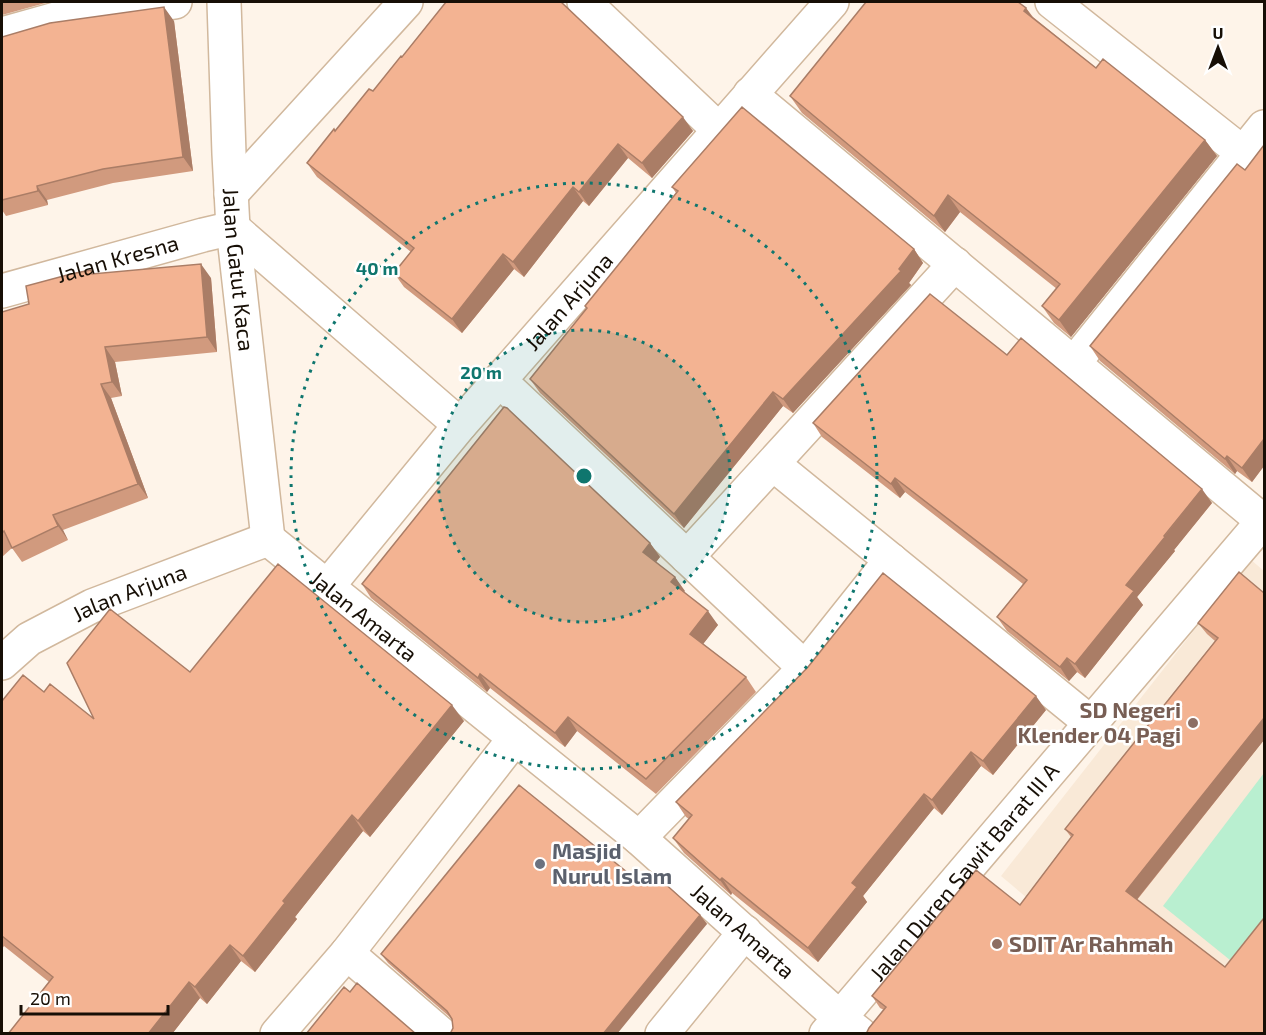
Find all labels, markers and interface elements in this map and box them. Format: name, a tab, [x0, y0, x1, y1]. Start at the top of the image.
north arrow	[1188, 18, 1248, 78]
text: U	[1213, 23, 1223, 42]
street label: Jalan Gatut Kaca	[219, 187, 261, 352]
street label: Jalan Kresna	[53, 228, 181, 287]
street label: Jalan Arjuna	[518, 247, 617, 355]
text: 40 m	[356, 257, 398, 279]
text: 20 m	[460, 361, 502, 383]
centre of rings	[574, 466, 594, 486]
street label: Jalan Arjuna	[67, 557, 190, 626]
street label: Jalan Amarta	[306, 565, 423, 666]
place label: SD Negeri Klender 04 Pagi	[1017, 696, 1181, 747]
marker: SD Negeri Klender 04 Pagi	[1186, 716, 1200, 730]
street label: Jalan Duren Sawit Barat III A	[863, 757, 1064, 985]
place label: Masjid Nurul Islam	[552, 837, 672, 888]
marker: Masjid Nurul Islam	[533, 857, 547, 871]
street label: Jalan Amarta	[687, 877, 801, 983]
place label: SDIT Ar Rahmah	[1009, 930, 1174, 956]
marker: SDIT Ar Rahmah	[990, 937, 1004, 951]
scale bar	[21, 978, 168, 1016]
text: 20 m	[30, 987, 71, 1009]

